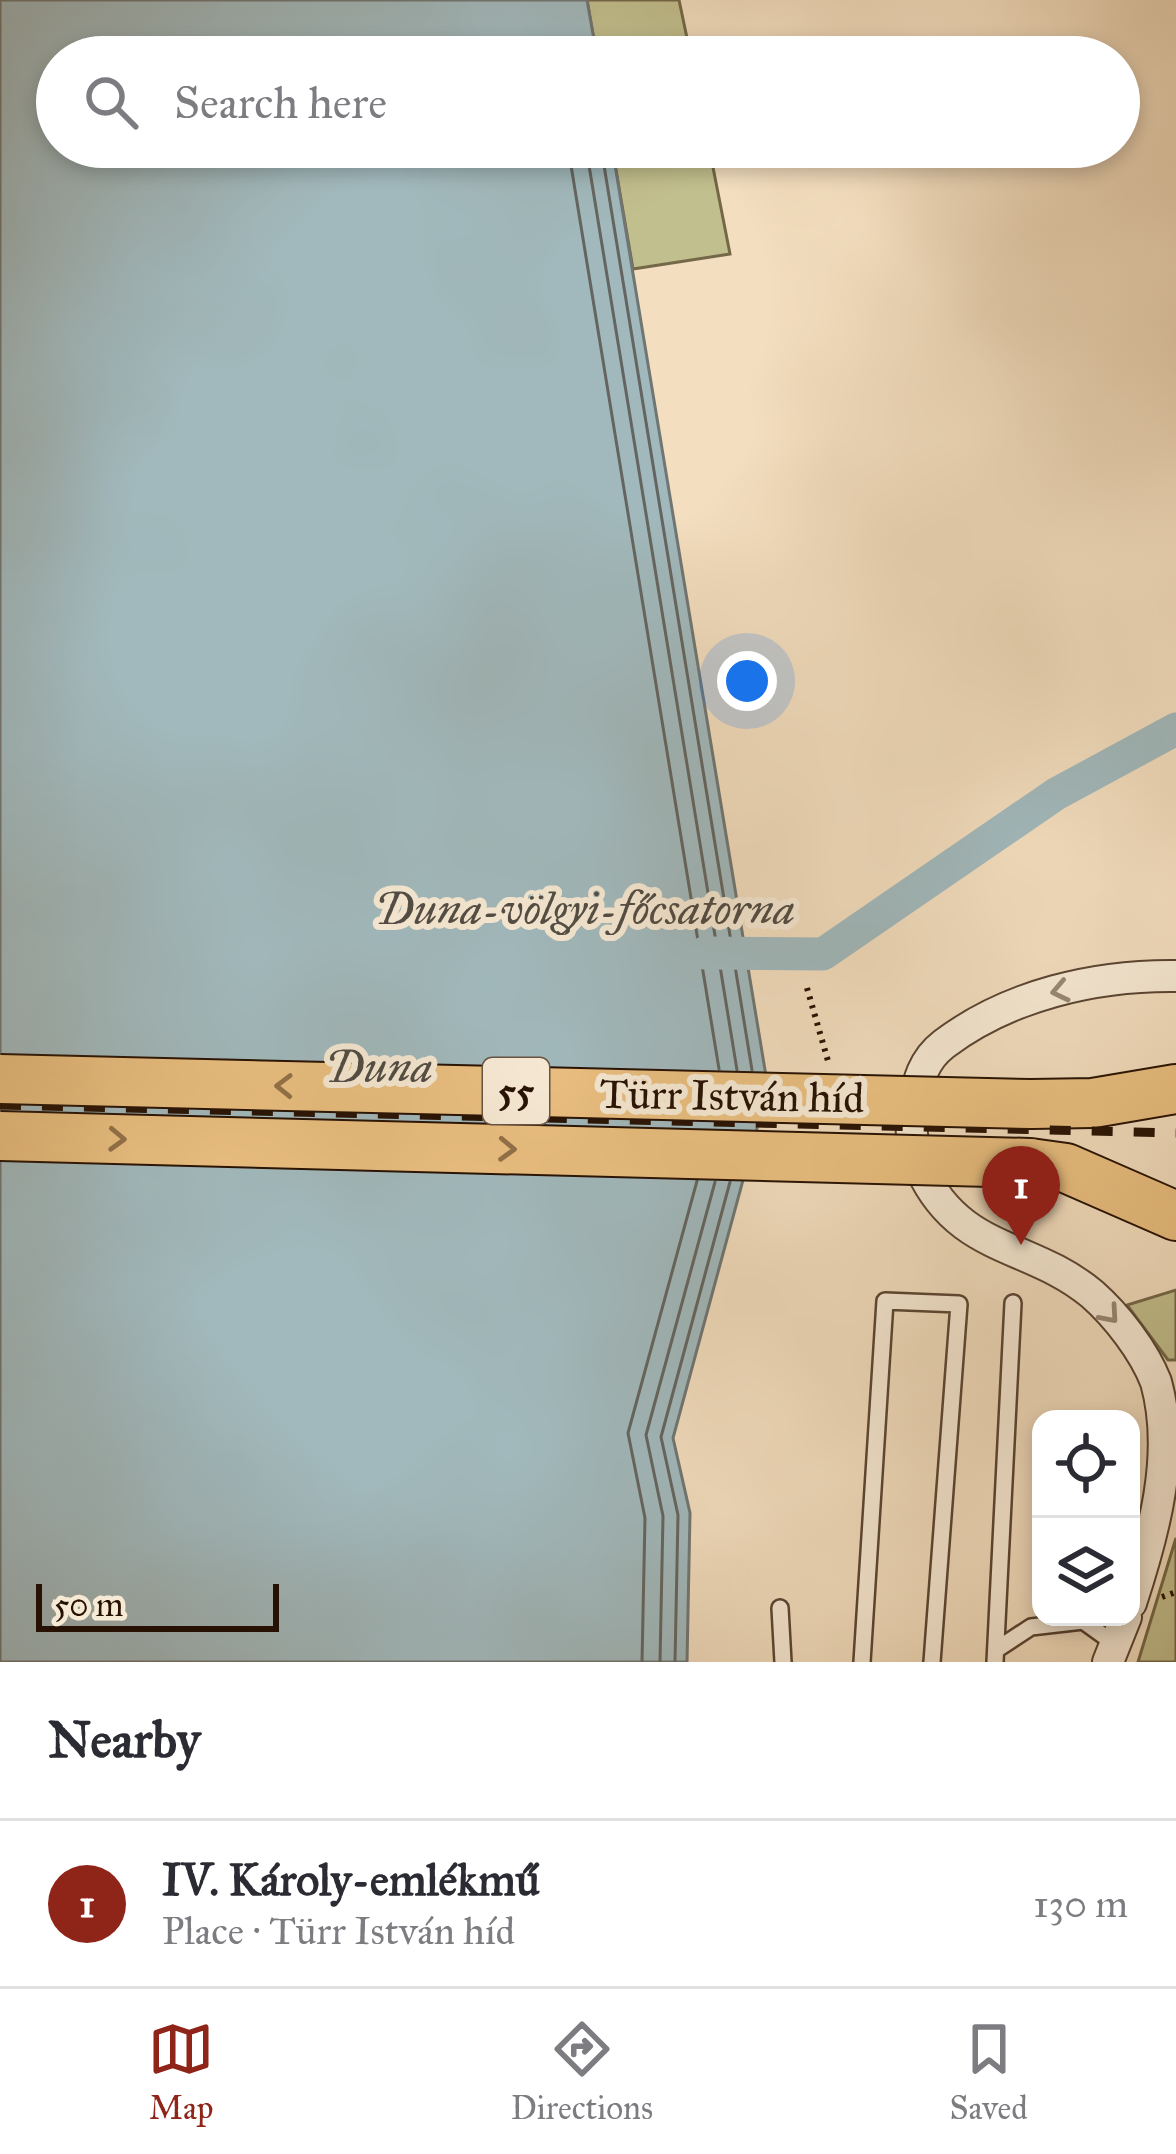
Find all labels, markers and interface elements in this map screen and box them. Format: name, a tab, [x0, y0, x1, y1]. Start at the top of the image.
search box	[36, 36, 1140, 168]
icon: search	[78, 69, 144, 135]
text: Search here	[174, 75, 387, 130]
your location	[717, 651, 777, 711]
water label: Duna-völgyi-főcsatorna	[375, 881, 795, 936]
one-way arrow	[1051, 977, 1071, 1003]
water label: Duna	[325, 1039, 433, 1094]
road number: 55	[483, 1058, 549, 1124]
street label: Türr István híd	[599, 1068, 865, 1124]
one-way arrow	[275, 1073, 293, 1099]
one-way arrow	[108, 1125, 127, 1151]
one-way arrow	[498, 1136, 517, 1162]
pin: 1	[982, 1146, 1060, 1245]
one-way arrow	[1096, 1301, 1118, 1323]
map controls	[1032, 1410, 1140, 1626]
button: locate	[1032, 1410, 1140, 1518]
button: layers	[1032, 1518, 1140, 1626]
scale bar	[36, 1578, 279, 1631]
text: 50 m	[54, 1585, 123, 1625]
text: Nearby	[48, 1709, 200, 1771]
text: IV. Károly-emlékmű	[162, 1852, 540, 1907]
text: 1	[79, 1880, 95, 1928]
text: 130 m	[1033, 1880, 1128, 1928]
text: Place · Türr István híd	[162, 1907, 515, 1955]
tab: Map	[148, 2016, 214, 2128]
tab: Directions	[511, 2016, 653, 2128]
tab: Saved	[949, 2016, 1028, 2128]

